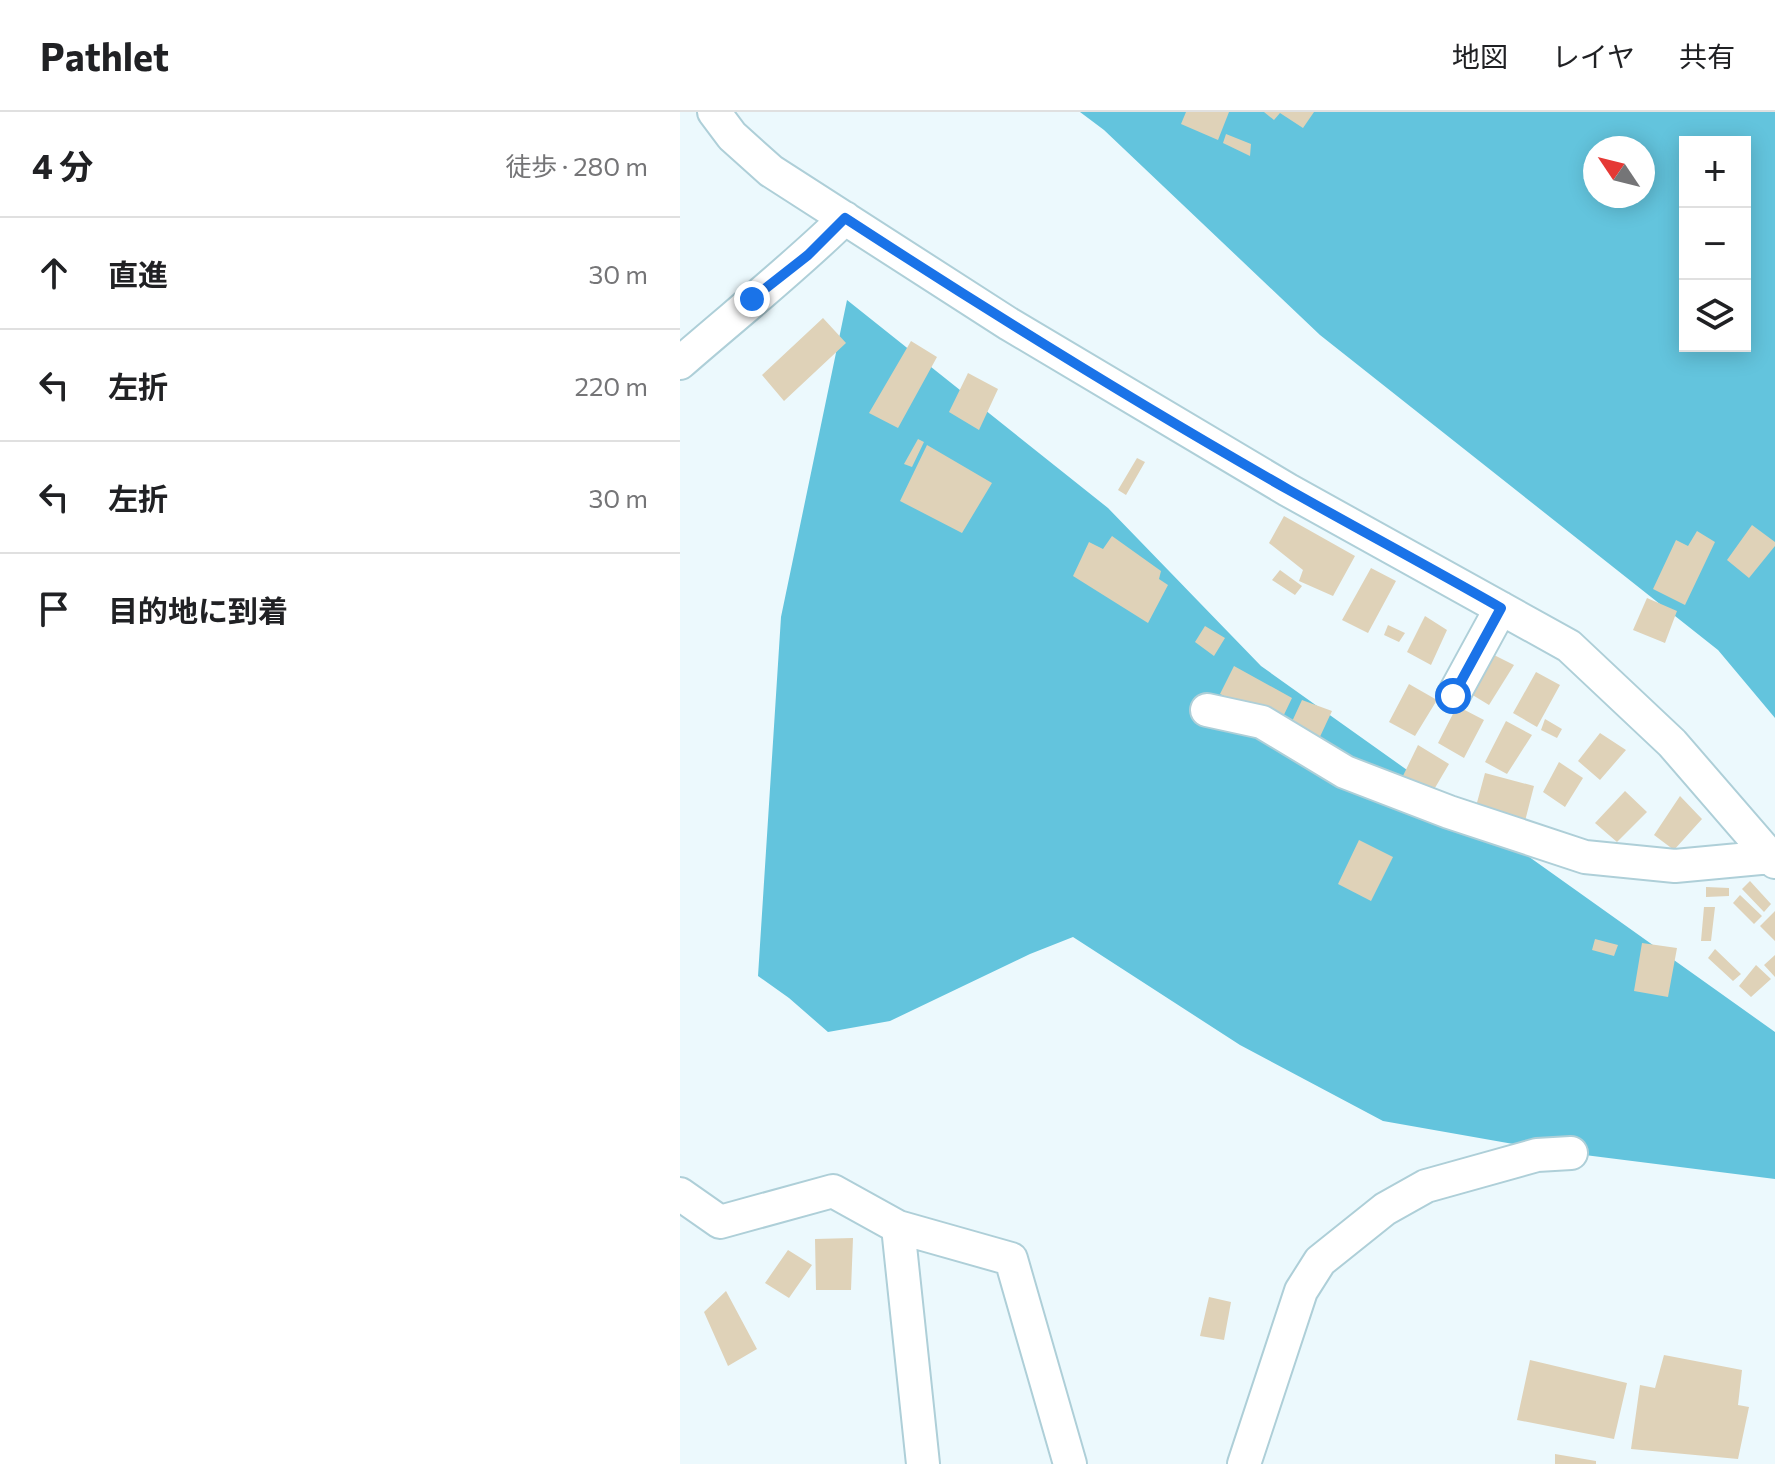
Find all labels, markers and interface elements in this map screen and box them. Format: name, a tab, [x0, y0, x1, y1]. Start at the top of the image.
text: Pathlet	[40, 32, 169, 79]
text: 地図	[1452, 39, 1508, 73]
text: レイヤ	[1552, 39, 1635, 73]
text: 共有	[1679, 39, 1735, 73]
north arrow	[1583, 136, 1655, 208]
map controls	[1679, 136, 1751, 352]
button: +	[1679, 136, 1751, 208]
text: 4 分	[32, 144, 93, 186]
text: 徒歩 · 280 m	[505, 150, 648, 181]
button: −	[1679, 208, 1751, 280]
icon: ahead	[32, 251, 76, 295]
text: 直進	[108, 255, 168, 292]
text: 30 m	[589, 258, 648, 289]
button: layers	[1679, 280, 1751, 352]
route end	[734, 281, 770, 317]
icon: left	[32, 363, 76, 407]
text: 左折	[108, 367, 168, 404]
text: 220 m	[575, 370, 648, 401]
icon: left	[32, 475, 76, 519]
text: 左折	[108, 479, 168, 516]
text: 30 m	[589, 482, 648, 513]
icon: arrive	[32, 587, 76, 631]
text: 目的地に到着	[108, 591, 288, 628]
route start	[1435, 678, 1471, 714]

